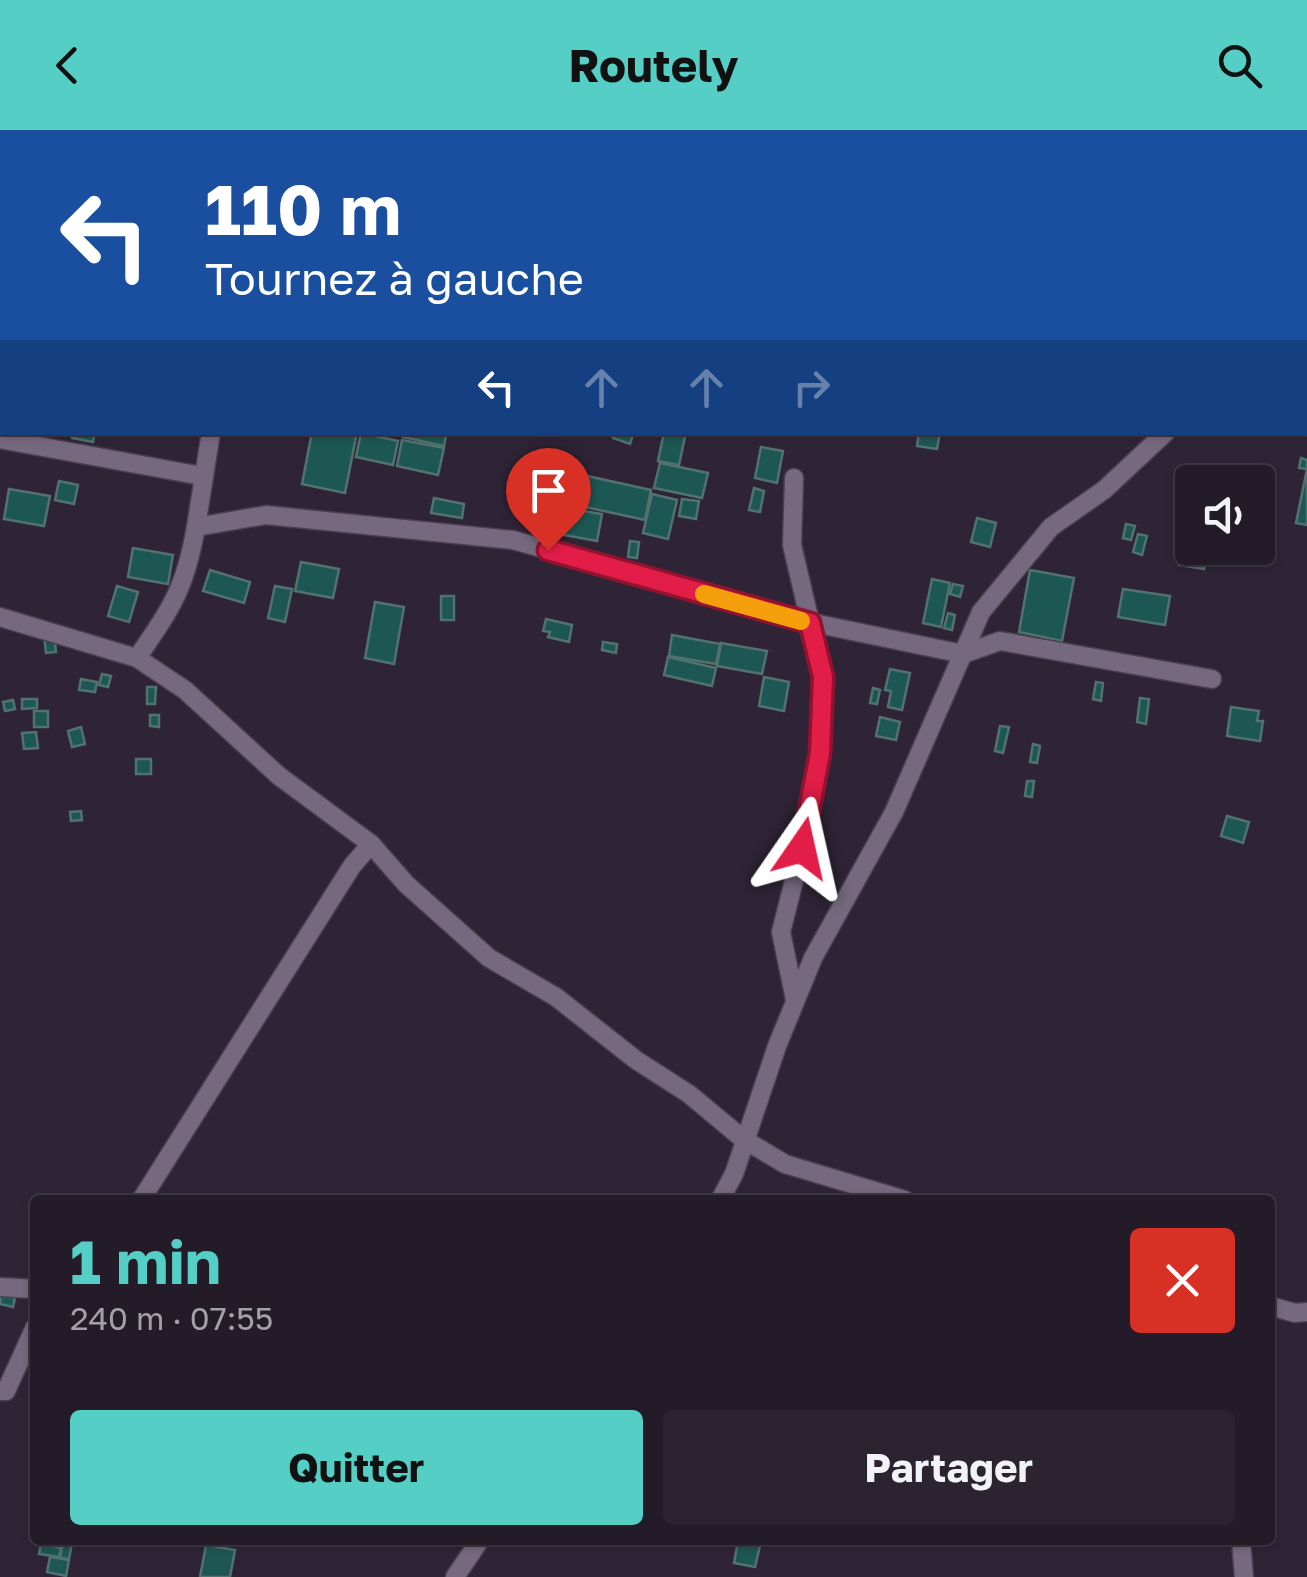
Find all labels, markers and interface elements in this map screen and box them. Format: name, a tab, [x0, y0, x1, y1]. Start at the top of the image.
icon: back	[40, 38, 95, 93]
text: Routely	[568, 38, 739, 92]
icon: search	[1212, 38, 1267, 93]
text: 110 m	[205, 166, 401, 250]
icon: left	[40, 170, 170, 300]
text: Tournez à gauche	[205, 251, 584, 305]
icon: left	[469, 360, 524, 415]
icon: ahead	[574, 360, 629, 415]
icon: ahead	[679, 360, 734, 415]
icon: right	[784, 360, 839, 415]
pin	[506, 448, 591, 551]
icon: arrive	[521, 463, 576, 518]
map controls	[1175, 465, 1275, 565]
button: sound	[1175, 465, 1275, 565]
position arrow	[750, 796, 854, 900]
text: 1 min	[70, 1225, 221, 1297]
button: close	[1130, 1228, 1235, 1333]
text: 240 m · 07:55	[70, 1299, 273, 1337]
button: Quitter	[70, 1410, 643, 1525]
button: Partager	[663, 1410, 1235, 1525]

